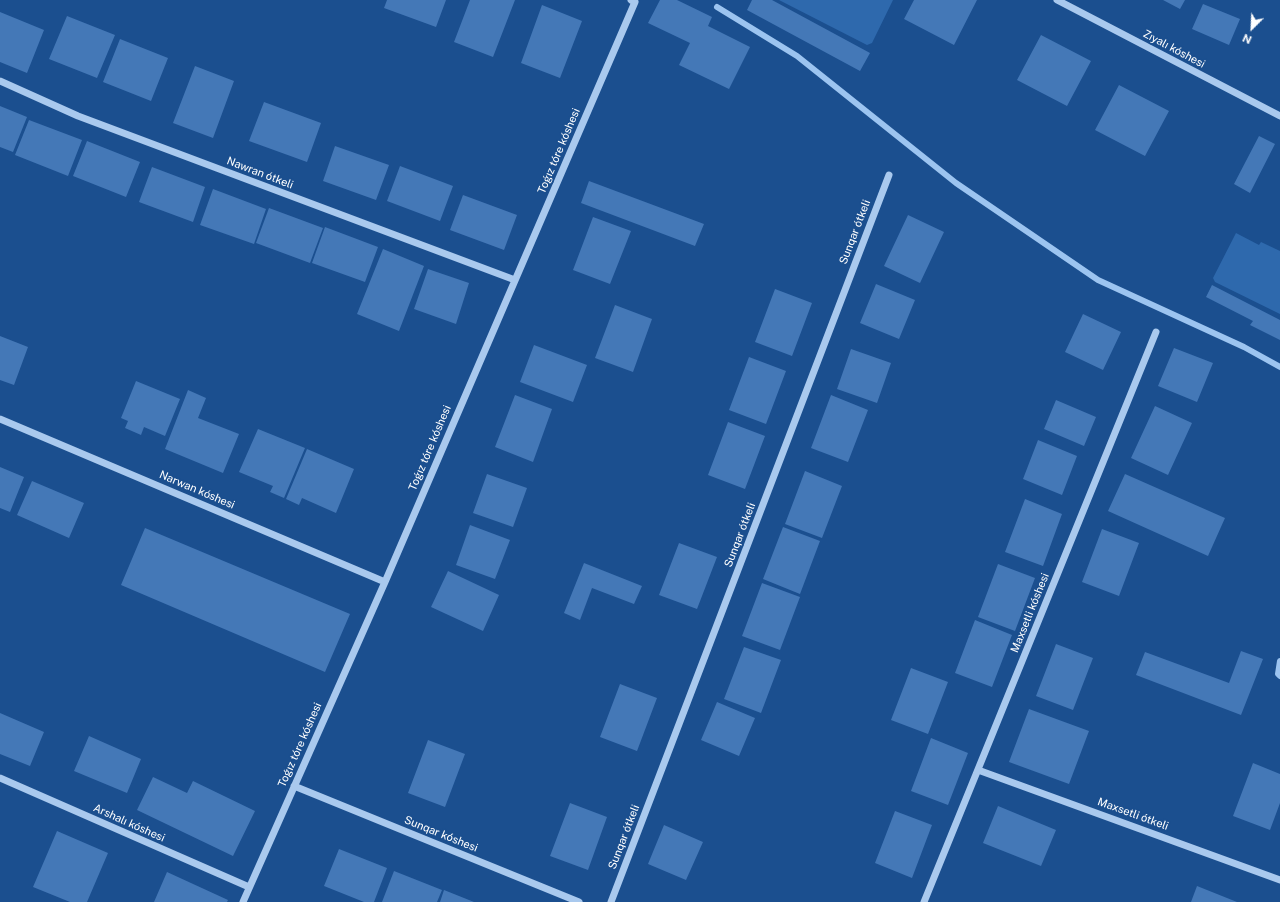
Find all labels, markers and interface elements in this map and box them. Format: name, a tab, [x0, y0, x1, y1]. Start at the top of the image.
north arrow	[1232, 8, 1272, 48]
street label: Zıyalı kóshesi	[1141, 27, 1207, 71]
text: N	[1241, 32, 1253, 46]
street label: Toǵız tóre kóshesi	[535, 106, 583, 196]
street label: Nawran ótkeli	[225, 154, 295, 192]
street label: Sunqar ótkeli	[837, 198, 873, 266]
street label: Toǵız tóre kóshesi	[406, 403, 454, 493]
street label: Narwan kóshesi	[157, 468, 237, 512]
street label: Sunqar ótkeli	[722, 501, 758, 569]
street label: Maxsetli kóshesi	[1008, 571, 1052, 655]
street label: Toǵız tóre kóshesi	[275, 701, 325, 789]
street label: Maxsetli ótkeli	[1096, 795, 1170, 833]
street label: Arshalı kóshesi	[91, 801, 167, 845]
street label: Sunqar ótkeli	[606, 803, 642, 871]
street label: Sunqar kóshesi	[402, 813, 480, 855]

